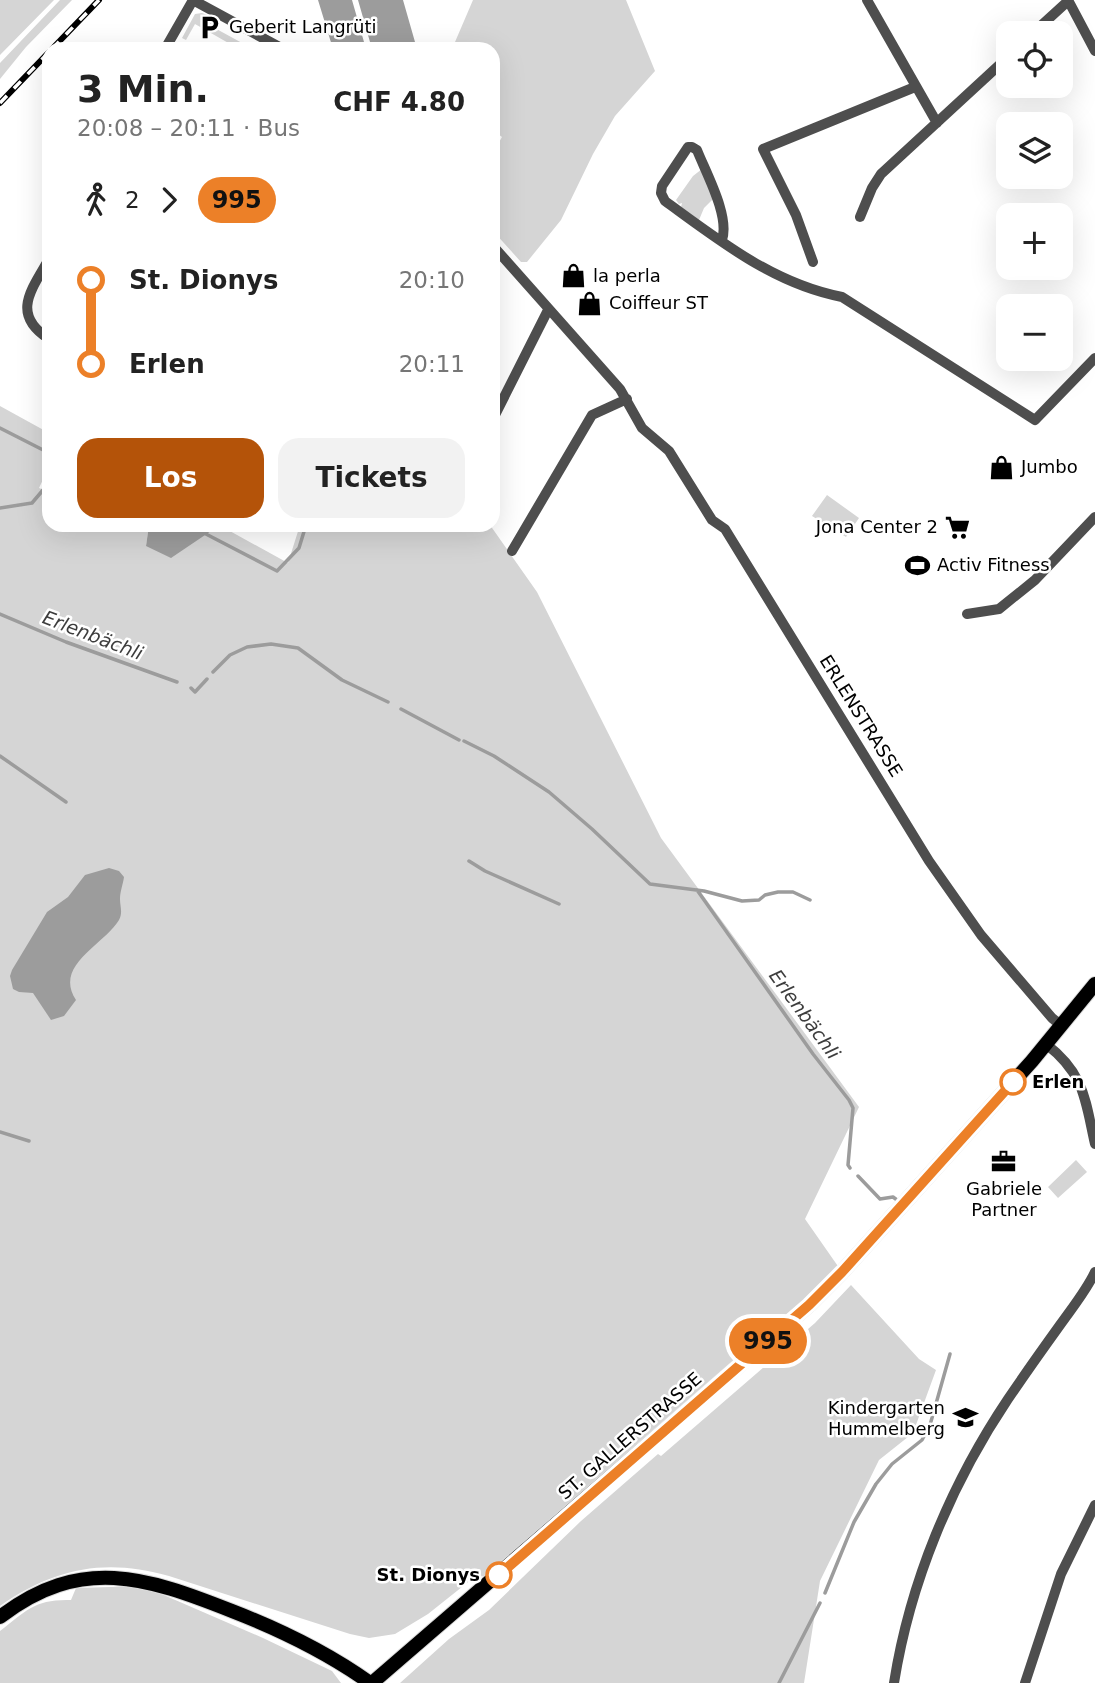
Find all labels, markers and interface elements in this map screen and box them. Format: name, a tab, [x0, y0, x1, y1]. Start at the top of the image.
parking icon: Geberit Langrüti	[195, 13, 223, 41]
place label: Geberit Langrüti	[229, 16, 376, 37]
map controls	[996, 21, 1073, 371]
button: locate	[996, 21, 1073, 98]
text: 3 Min.	[77, 67, 209, 111]
text: CHF 4.80	[333, 87, 465, 117]
button: layers	[996, 112, 1073, 189]
text: 20:08 – 20:11 · Bus	[77, 115, 300, 141]
icon: walk	[77, 181, 115, 219]
icon: forward	[150, 181, 188, 219]
text: 995	[212, 186, 262, 214]
text: 2	[125, 187, 140, 213]
button: +	[996, 203, 1073, 280]
shop icon: la perla	[559, 262, 587, 290]
text: St. Dionys	[129, 265, 278, 295]
place label: la perla	[593, 265, 661, 286]
text: 20:10	[399, 267, 465, 293]
shop icon: Coiffeur ST	[575, 289, 603, 317]
place label: Coiffeur ST	[609, 292, 709, 313]
button: −	[996, 294, 1073, 371]
text: Erlen	[129, 349, 205, 379]
text: 20:11	[399, 351, 465, 377]
button: Los	[77, 438, 264, 518]
button: Tickets	[278, 438, 465, 518]
shop icon: Jumbo	[987, 453, 1015, 481]
place label: Jumbo	[1020, 456, 1078, 477]
supermarket icon: Jona Center 2	[944, 513, 972, 541]
place label: Jona Center 2	[815, 516, 938, 537]
sports icon: Activ Fitness	[903, 551, 931, 579]
place label: Activ Fitness	[937, 554, 1050, 575]
water label: Erlenbächli	[40, 606, 147, 664]
street label: ERLENSTRASSE	[816, 651, 907, 780]
water label: Erlenbächli	[765, 965, 845, 1064]
marker: Erlen	[1000, 1069, 1026, 1095]
place label: Erlen	[1032, 1071, 1084, 1092]
office icon: Gabriele Partner	[990, 1148, 1018, 1176]
place label: Gabriele Partner	[966, 1178, 1042, 1220]
line badge: 995	[728, 1318, 808, 1364]
text: 995	[743, 1327, 793, 1355]
street label: ST. GALLERSTRASSE	[554, 1368, 705, 1503]
place label: Kindergarten Hummelberg	[828, 1397, 945, 1439]
school or university icon: Kindergarten Hummelberg	[951, 1404, 979, 1432]
marker: St. Dionys	[486, 1562, 512, 1588]
place label: St. Dionys	[377, 1564, 480, 1585]

